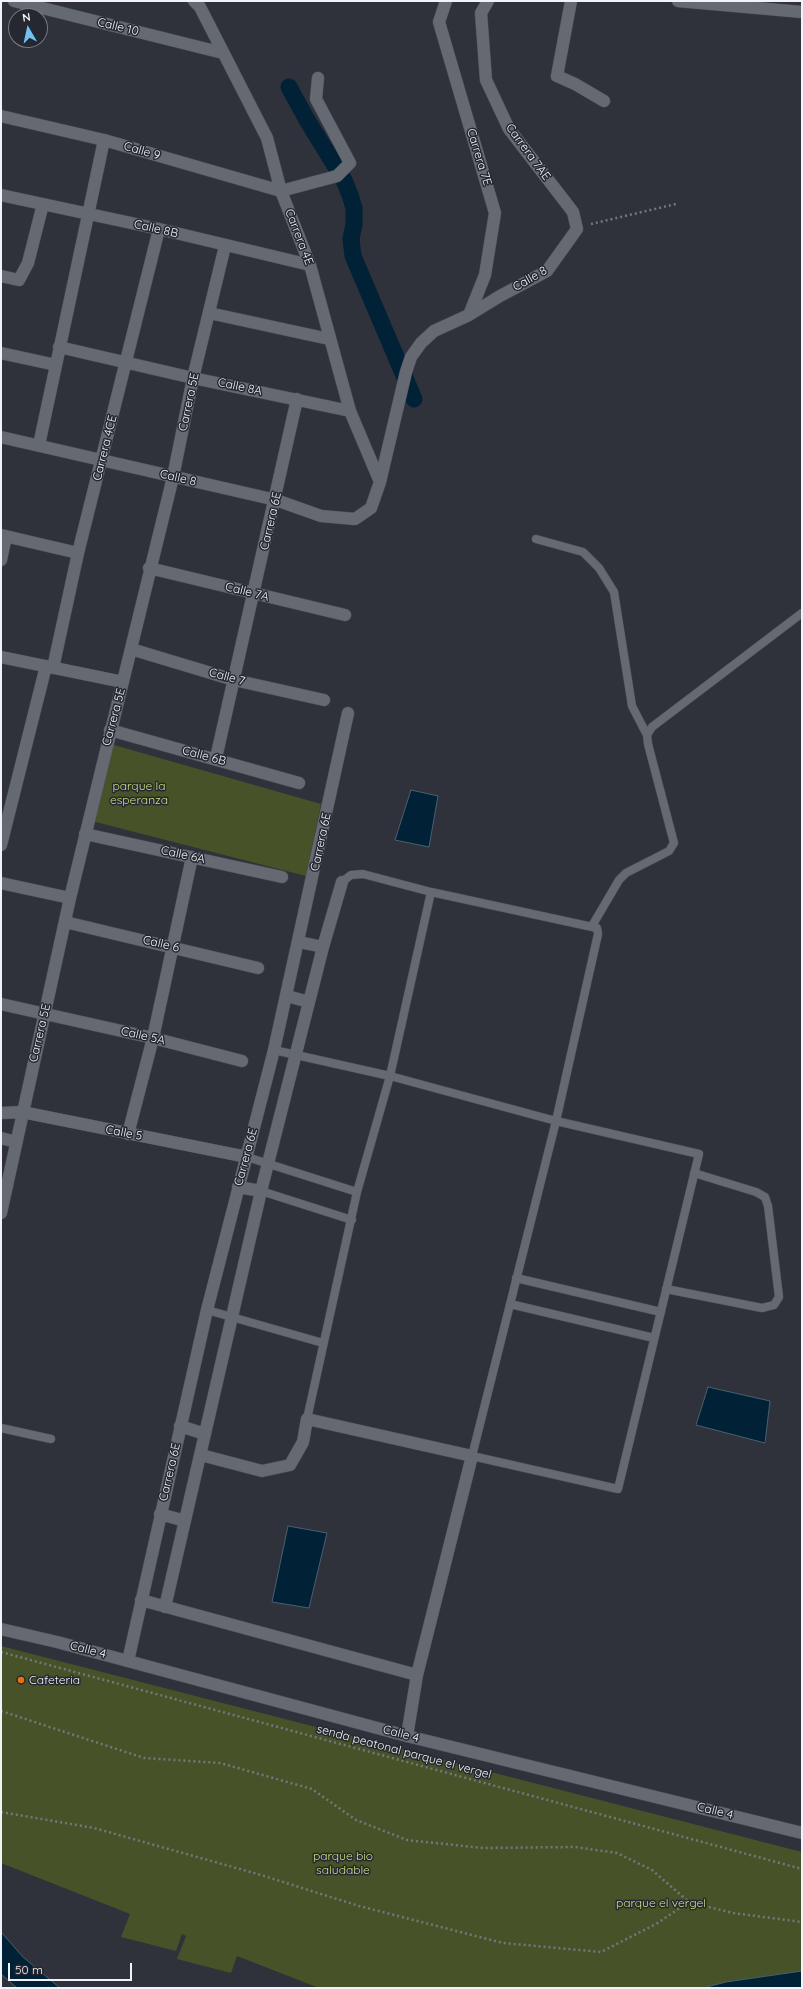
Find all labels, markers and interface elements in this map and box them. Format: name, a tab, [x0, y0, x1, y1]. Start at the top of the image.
north arrow	[8, 8, 48, 48]
text: N	[21, 10, 31, 25]
street label: Calle 10	[96, 15, 140, 39]
street label: Carrera 7AE	[503, 121, 553, 183]
street label: Carrera 7E	[464, 127, 494, 187]
street label: Calle 9	[122, 139, 162, 163]
street label: Carrera 4E	[282, 207, 316, 267]
street label: Calle 8B	[133, 217, 179, 241]
street label: Calle 8	[510, 264, 550, 294]
street label: Carrera 5E	[176, 372, 202, 432]
street label: Calle 8A	[217, 375, 263, 399]
street label: Carrera 4CE	[90, 414, 120, 482]
street label: Calle 8	[158, 467, 198, 489]
street label: Carrera 6E	[257, 491, 285, 551]
street label: Calle 7A	[224, 580, 270, 604]
street label: Calle 7	[207, 665, 247, 689]
street label: Carrera 5E	[99, 687, 129, 747]
street label: Calle 6B	[180, 743, 228, 769]
park label: parque la esperanza	[110, 779, 168, 807]
street label: Carrera 6E	[308, 812, 334, 872]
street label: Calle 6A	[160, 843, 206, 867]
street label: Calle 6	[141, 933, 181, 955]
street label: Carrera 5E	[26, 1003, 54, 1063]
street label: Calle 5A	[120, 1024, 166, 1048]
street label: Calle 5	[104, 1122, 144, 1144]
street label: Carrera 6E	[231, 1127, 261, 1187]
street label: Carrera 6E	[156, 1442, 184, 1502]
street label: Calle 4	[68, 1638, 108, 1662]
place label: Cafeteria	[29, 1673, 80, 1687]
marker: Cafeteria	[16, 1675, 26, 1685]
street label: senda peatonal parque el vergel	[315, 1722, 493, 1782]
street label: Calle 4	[381, 1722, 421, 1746]
street label: Calle 4	[695, 1800, 735, 1822]
park label: parque bio saludable	[313, 1849, 373, 1877]
park label: parque el vergel	[616, 1896, 706, 1910]
scale bar	[10, 1955, 134, 1981]
text: 50 m	[15, 1962, 43, 1977]

